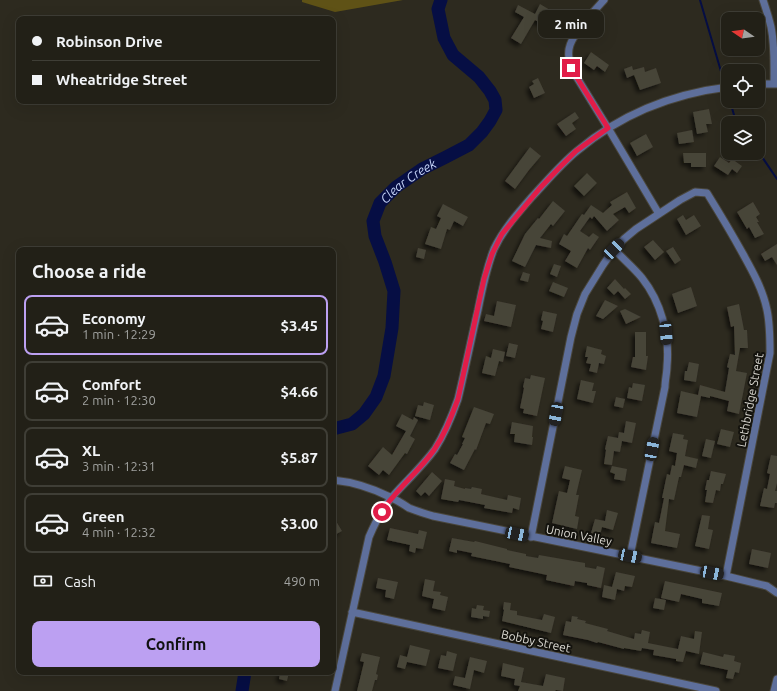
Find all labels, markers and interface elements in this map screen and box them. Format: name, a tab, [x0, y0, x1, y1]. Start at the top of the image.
callout: 2 min	[538, 10, 604, 38]
north arrow	[721, 12, 765, 56]
map controls	[721, 12, 765, 160]
text: 2 min	[555, 17, 587, 31]
text: Robinson Drive	[56, 33, 163, 50]
route end	[562, 59, 580, 77]
button: locate	[721, 64, 765, 108]
text: Wheatridge Street	[56, 71, 187, 88]
button: layers	[721, 116, 765, 160]
water label: Clear Creek	[377, 156, 439, 206]
car	[601, 236, 627, 262]
text: Choose a ride	[32, 261, 146, 281]
icon: car	[34, 307, 70, 343]
text: Economy	[82, 310, 146, 327]
text: $3.45	[280, 317, 318, 334]
car	[659, 321, 673, 345]
text: 1 min · 12:29	[82, 327, 156, 341]
street label: Lethbridge Street	[734, 352, 766, 448]
icon: car	[34, 373, 70, 409]
text: Comfort	[82, 376, 141, 393]
text: $4.66	[280, 383, 318, 400]
text: 2 min · 12:30	[82, 393, 156, 407]
car	[548, 401, 564, 427]
car	[644, 436, 660, 462]
icon: car	[34, 439, 70, 475]
text: XL	[82, 442, 100, 459]
text: $5.87	[280, 449, 318, 466]
text: 3 min · 12:31	[82, 459, 156, 473]
route start	[373, 503, 391, 521]
icon: car	[34, 505, 70, 541]
text: Green	[82, 508, 124, 525]
text: $3.00	[280, 515, 318, 532]
street label: Union Valley	[545, 522, 613, 548]
text: 4 min · 12:32	[82, 525, 156, 539]
car	[504, 526, 530, 542]
car	[617, 548, 643, 564]
car	[699, 565, 725, 581]
icon: cash	[32, 570, 54, 592]
text: Cash	[64, 573, 96, 590]
text: 490 m	[284, 574, 320, 588]
button: Confirm	[32, 621, 320, 667]
street label: Bobby Street	[500, 627, 572, 655]

